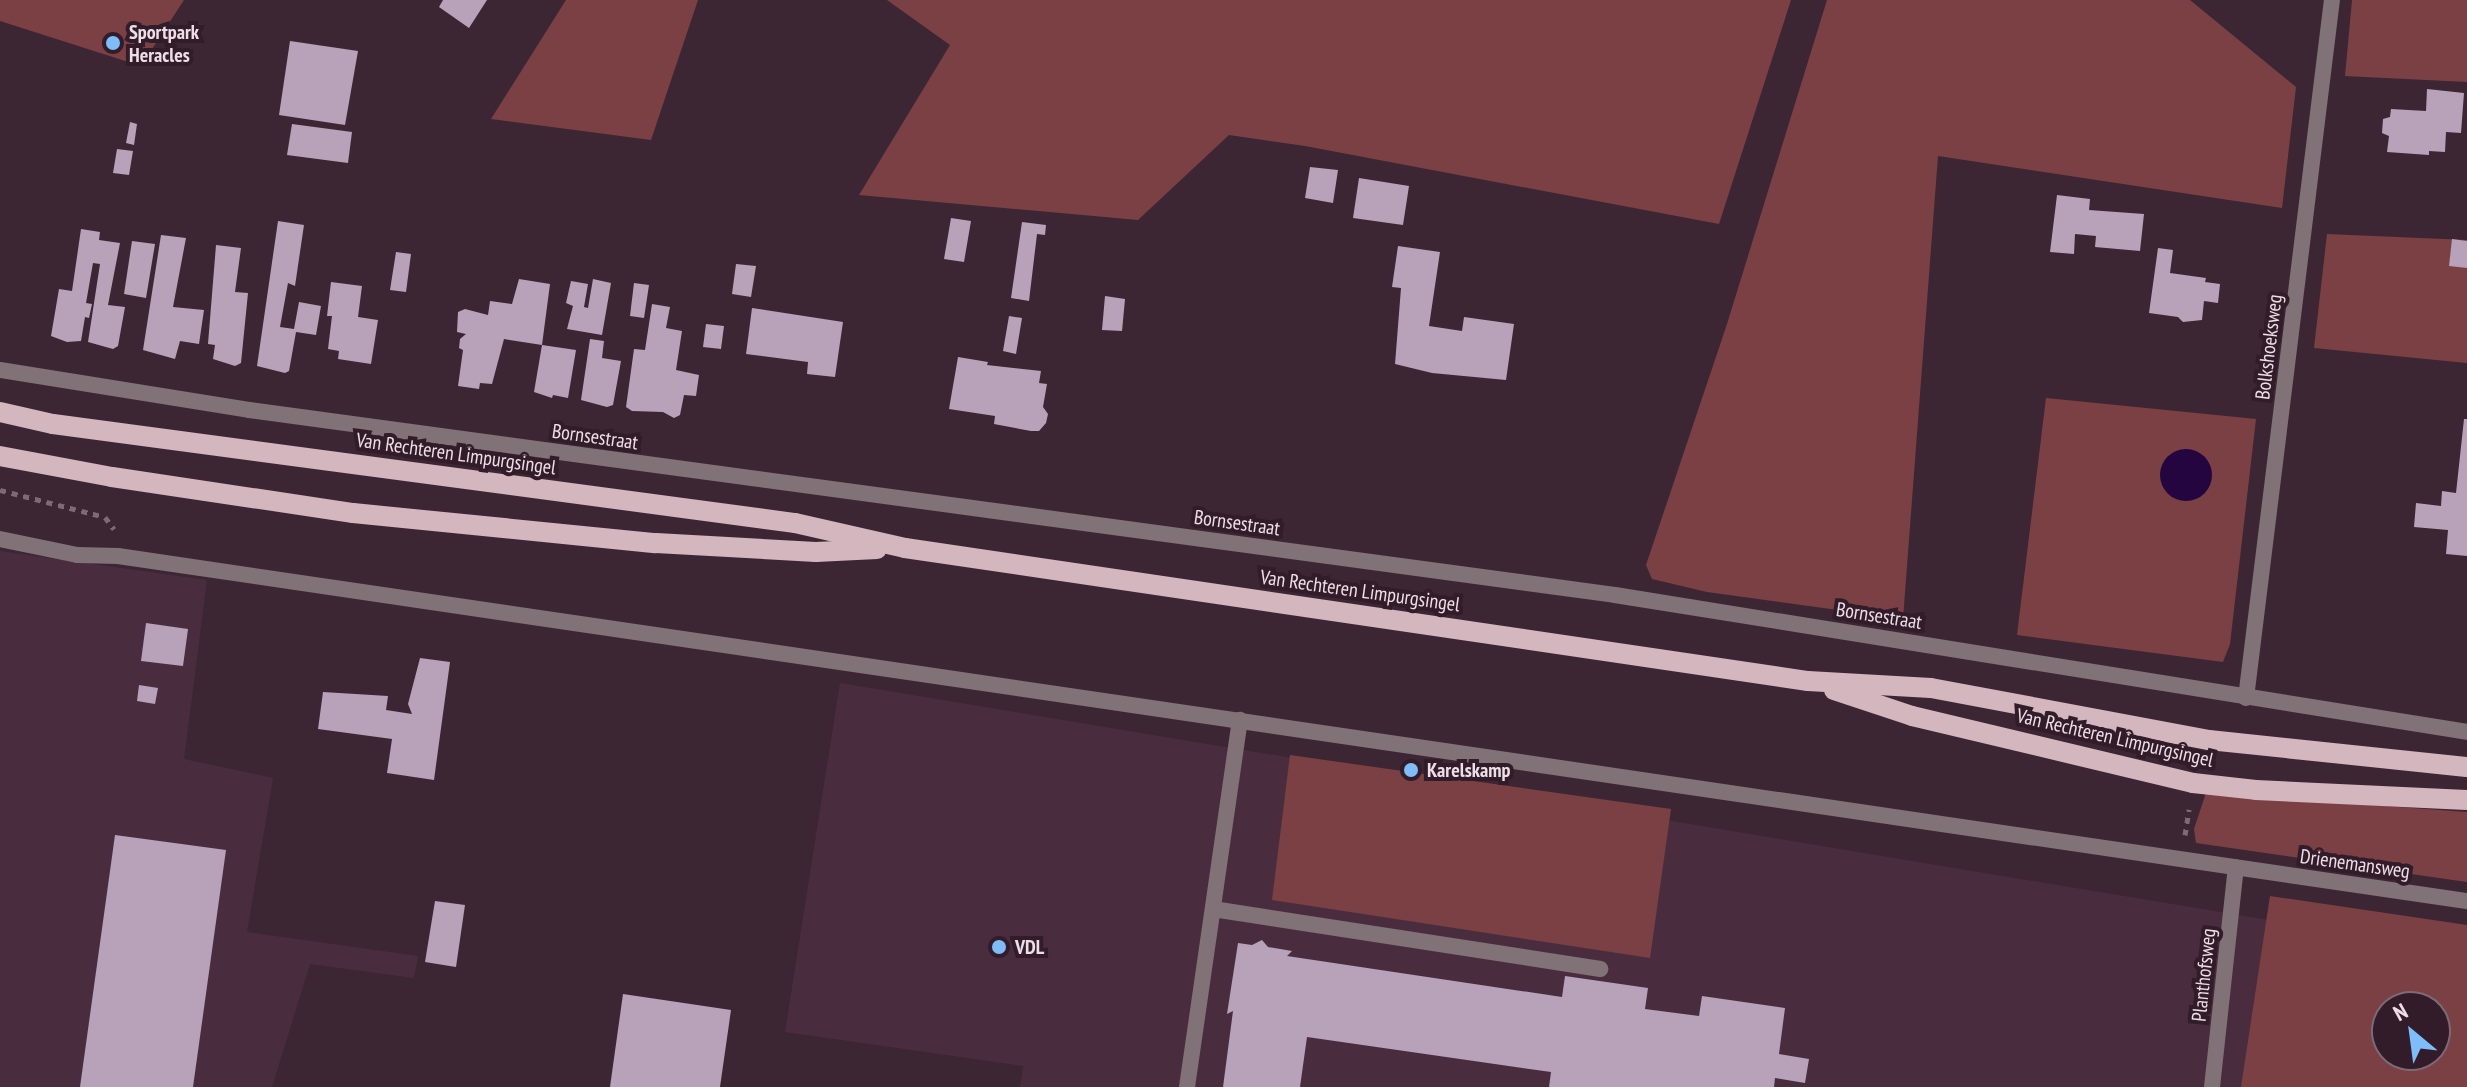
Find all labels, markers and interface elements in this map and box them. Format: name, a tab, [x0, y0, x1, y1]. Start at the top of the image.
place label: Sportpark Heracles	[129, 20, 199, 67]
marker: Sportpark Heracles	[104, 34, 122, 52]
street label: Bolkshoeksweg	[2251, 293, 2287, 401]
street label: Bornsestraat	[550, 419, 640, 455]
street label: Van Rechteren Limpurgsingel	[355, 428, 557, 480]
street label: Bornsestraat	[1192, 505, 1282, 541]
street label: Van Rechteren Limpurgsingel	[1259, 565, 1461, 617]
street label: Bornsestraat	[1834, 597, 1924, 635]
street label: Van Rechteren Limpurgsingel	[2014, 704, 2216, 772]
place label: Karelskamp	[1427, 758, 1510, 782]
marker: Karelskamp	[1402, 761, 1420, 779]
street label: Drienemansweg	[2299, 844, 2411, 884]
street label: Planthofsweg	[2187, 927, 2221, 1023]
place label: VDL	[1015, 935, 1044, 959]
marker: VDL	[990, 938, 1008, 956]
north arrow	[2371, 991, 2451, 1071]
text: N	[2388, 997, 2412, 1027]

